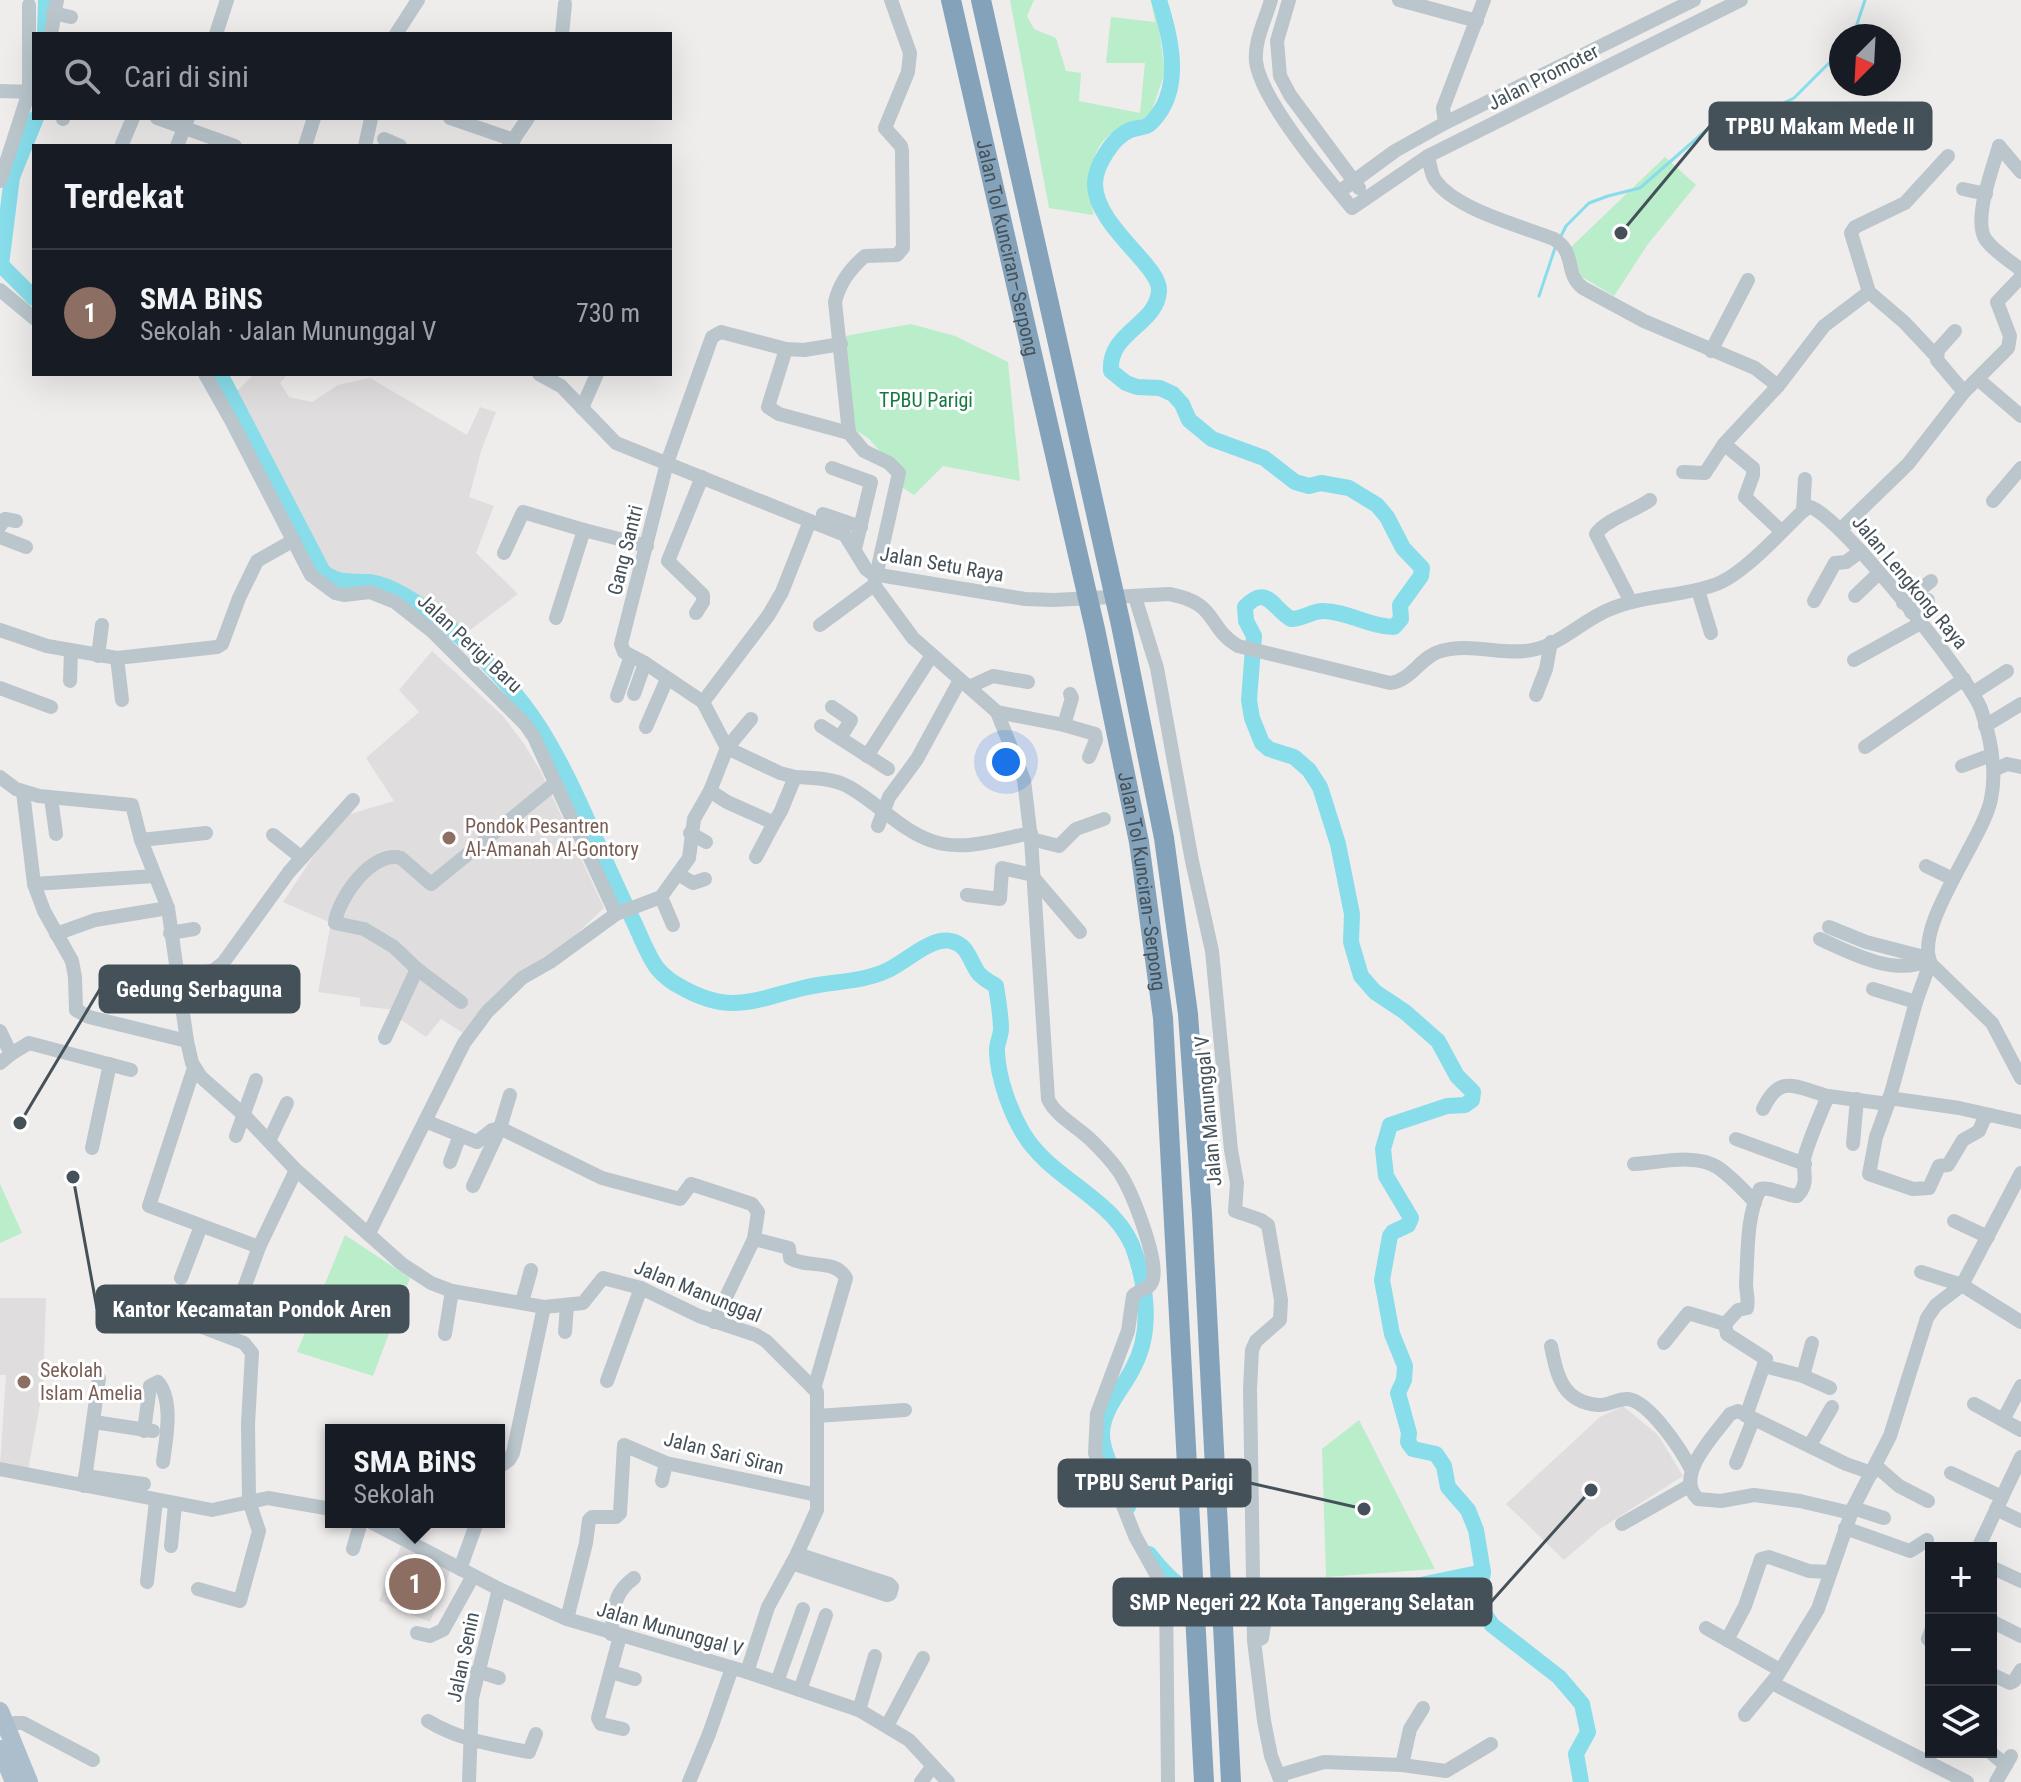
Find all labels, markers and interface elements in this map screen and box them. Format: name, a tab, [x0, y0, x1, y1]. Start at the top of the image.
north arrow	[1829, 24, 1901, 96]
search box	[32, 32, 672, 120]
street label: Jalan Promoter	[1484, 39, 1602, 115]
icon: search	[60, 54, 104, 98]
text: Cari di sini	[124, 59, 249, 94]
callout: TPBU Makam Mede II	[1710, 103, 1931, 149]
text: TPBU Makam Mede II	[1725, 114, 1915, 139]
street label: Jalan Tol Kunciran–Serpong	[971, 137, 1044, 358]
text: Terdekat	[64, 176, 184, 216]
text: SMA BiNS	[140, 281, 263, 316]
text: 1	[83, 298, 97, 328]
text: 730 m	[576, 298, 640, 328]
text: Sekolah · Jalan Mununggal V	[140, 316, 436, 346]
park label: TPBU Parigi	[879, 388, 973, 412]
street label: Gang Santri	[602, 503, 648, 597]
street label: Jalan Lengkong Raya	[1847, 510, 1973, 654]
street label: Jalan Setu Raya	[878, 541, 1006, 587]
street label: Jalan Perigi Baru	[413, 589, 527, 697]
your location	[986, 742, 1026, 782]
street label: Jalan Tol Kunciran–Serpong	[1113, 769, 1171, 992]
place label: Pondok Pesantren Al-Amanah Al-Gontory	[465, 814, 639, 861]
marker: Pondok Pesantren Al-Amanah Al-Gontory	[440, 829, 458, 847]
callout: Gedung Serbaguna	[100, 966, 299, 1012]
text: Gedung Serbaguna	[116, 977, 282, 1002]
street label: Jalan Manunggal V	[1189, 1035, 1227, 1187]
street label: Jalan Manunggal	[631, 1255, 765, 1327]
callout: Kantor Kecamatan Pondok Aren	[97, 1286, 408, 1332]
text: Kantor Kecamatan Pondok Aren	[113, 1297, 391, 1322]
place label: Sekolah Islam Amelia	[40, 1358, 143, 1405]
marker: Sekolah Islam Amelia	[15, 1373, 33, 1391]
popup	[325, 1424, 505, 1528]
street label: Jalan Sari Siran	[661, 1426, 787, 1480]
text: SMA BiNS	[354, 1444, 476, 1479]
callout: TPBU Serut Parigi	[1059, 1460, 1250, 1506]
text: TPBU Serut Parigi	[1075, 1470, 1233, 1495]
text: Sekolah	[354, 1479, 435, 1509]
map controls	[1925, 1542, 1997, 1758]
button: +	[1925, 1542, 1997, 1614]
pin: 1	[389, 1554, 441, 1614]
callout: SMP Negeri 22 Kota Tangerang Selatan	[1114, 1579, 1491, 1625]
text: SMP Negeri 22 Kota Tangerang Selatan	[1130, 1590, 1474, 1615]
street label: Jalan Mununggal V	[594, 1597, 746, 1661]
street label: Jalan Senin	[442, 1610, 484, 1704]
button: −	[1925, 1614, 1997, 1686]
button: layers	[1925, 1686, 1997, 1758]

